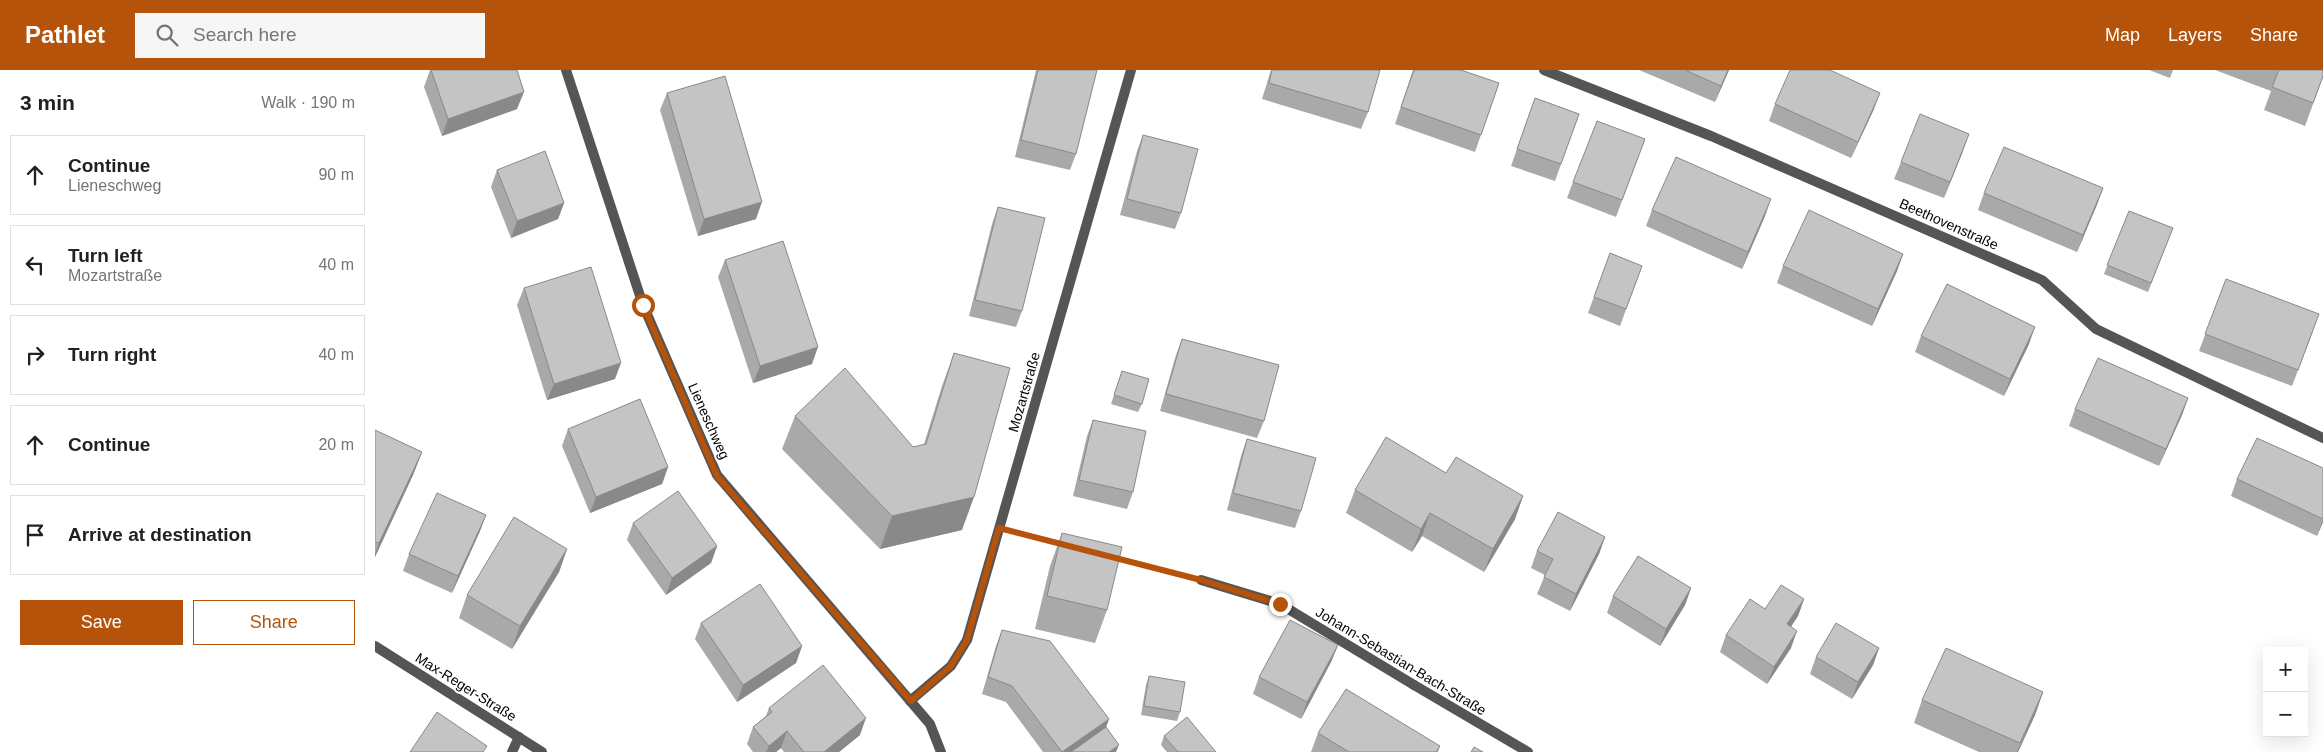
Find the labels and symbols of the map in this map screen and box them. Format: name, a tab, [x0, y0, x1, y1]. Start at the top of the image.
street label: Beethovenstraße	[1897, 195, 2001, 253]
route start	[632, 294, 655, 317]
street label: Mozartstraße	[1005, 350, 1043, 434]
street label: Lieneschweg	[685, 380, 733, 462]
route end	[1269, 593, 1292, 616]
street label: Johann-Sebastian-Bach-Straße	[1313, 604, 1489, 718]
street label: Max-Reger-Straße	[413, 650, 520, 725]

